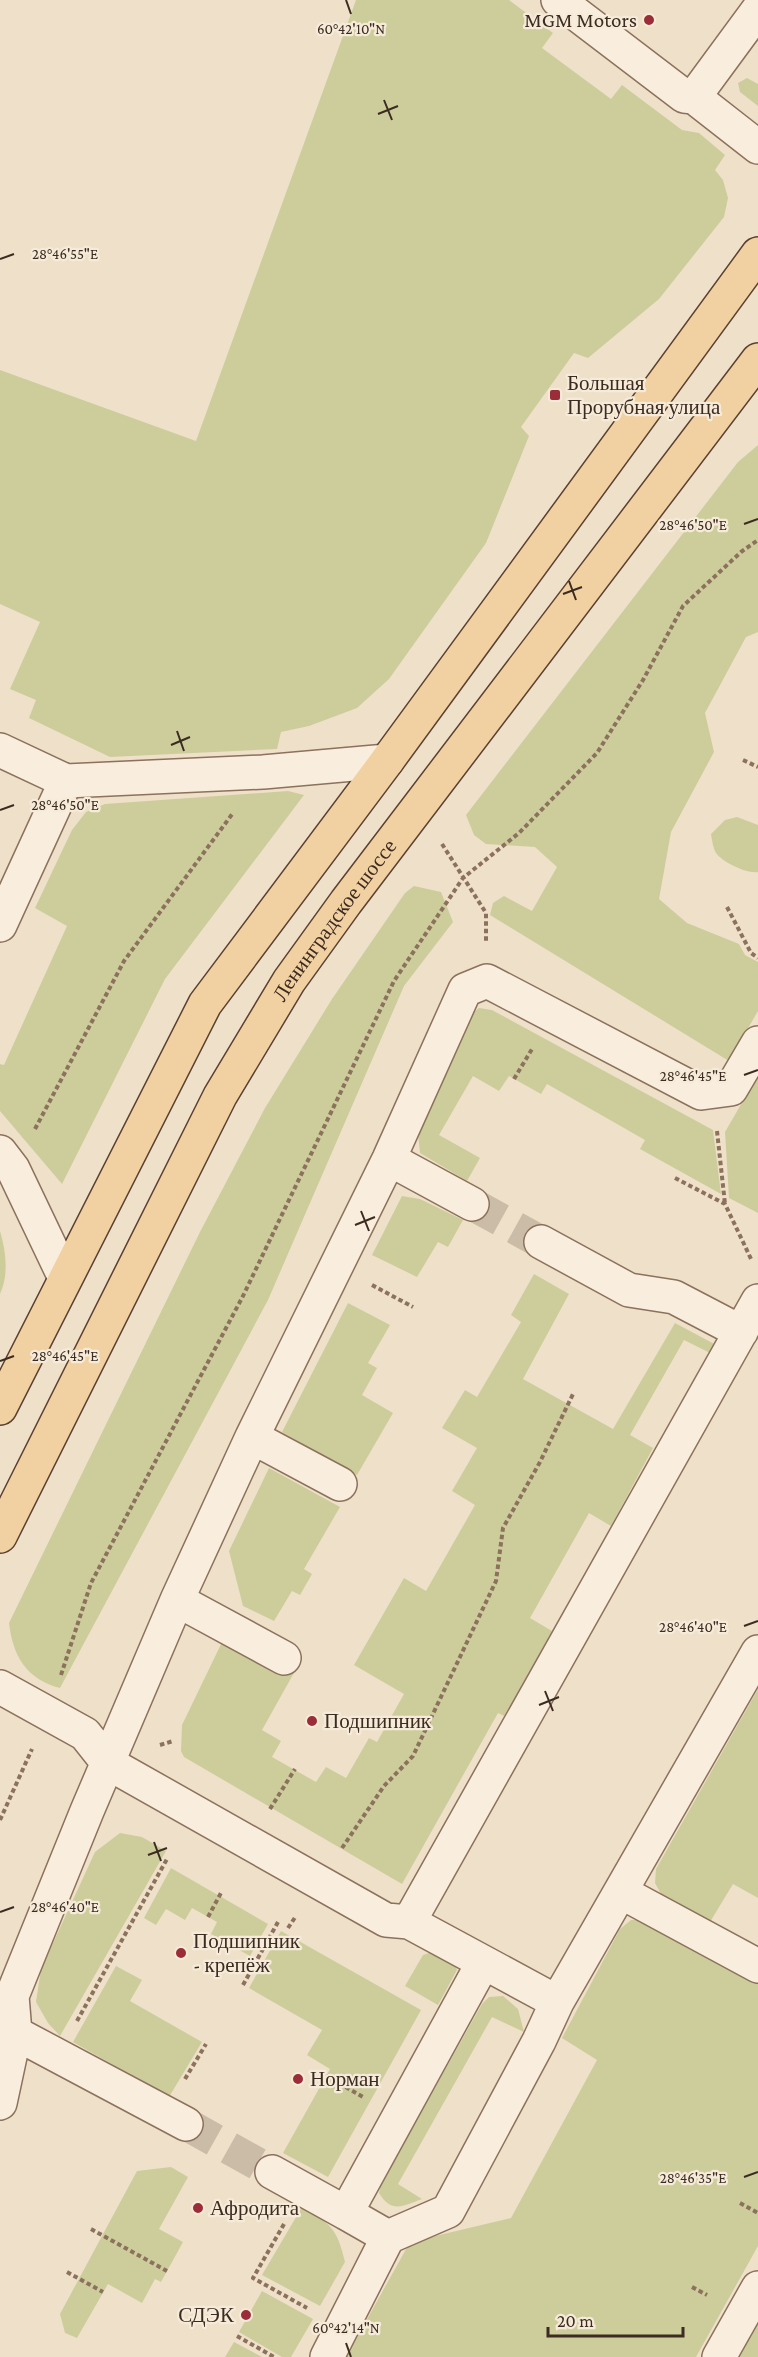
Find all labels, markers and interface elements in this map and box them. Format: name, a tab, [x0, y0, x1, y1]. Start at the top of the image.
place label: MGM Motors	[524, 8, 637, 32]
marker: MGM Motors	[642, 13, 656, 27]
text: 60°42'10"N	[317, 21, 385, 37]
text: 28°46'55"E	[32, 246, 98, 262]
place label: Большая Прорубная улица	[567, 371, 721, 419]
marker: Большая Прорубная улица	[548, 388, 562, 402]
text: 28°46'50"E	[659, 517, 727, 533]
text: 28°46'50"E	[31, 797, 99, 813]
street label: Ленинградское шоссе	[268, 834, 401, 1005]
text: 28°46'45"E	[660, 1068, 726, 1084]
text: 28°46'45"E	[32, 1348, 98, 1364]
text: 28°46'40"E	[659, 1619, 727, 1635]
place label: Подшипник	[324, 1709, 432, 1733]
marker: Подшипник	[305, 1714, 319, 1728]
text: 28°46'40"E	[31, 1899, 99, 1915]
place label: Подшипник - крепёж	[193, 1929, 301, 1977]
marker: Подшипник - крепёж	[174, 1946, 188, 1960]
place label: Норман	[310, 2067, 380, 2091]
marker: Норман	[291, 2072, 305, 2086]
text: 28°46'35"E	[660, 2170, 726, 2186]
place label: Афродита	[210, 2196, 300, 2220]
marker: Афродита	[191, 2201, 205, 2215]
scale bar	[548, 2300, 683, 2338]
place label: СДЭК	[178, 2303, 235, 2327]
marker: СДЭК	[239, 2308, 253, 2322]
text: 20 m	[557, 2311, 594, 2331]
text: 60°42'14"N	[312, 2320, 380, 2336]

